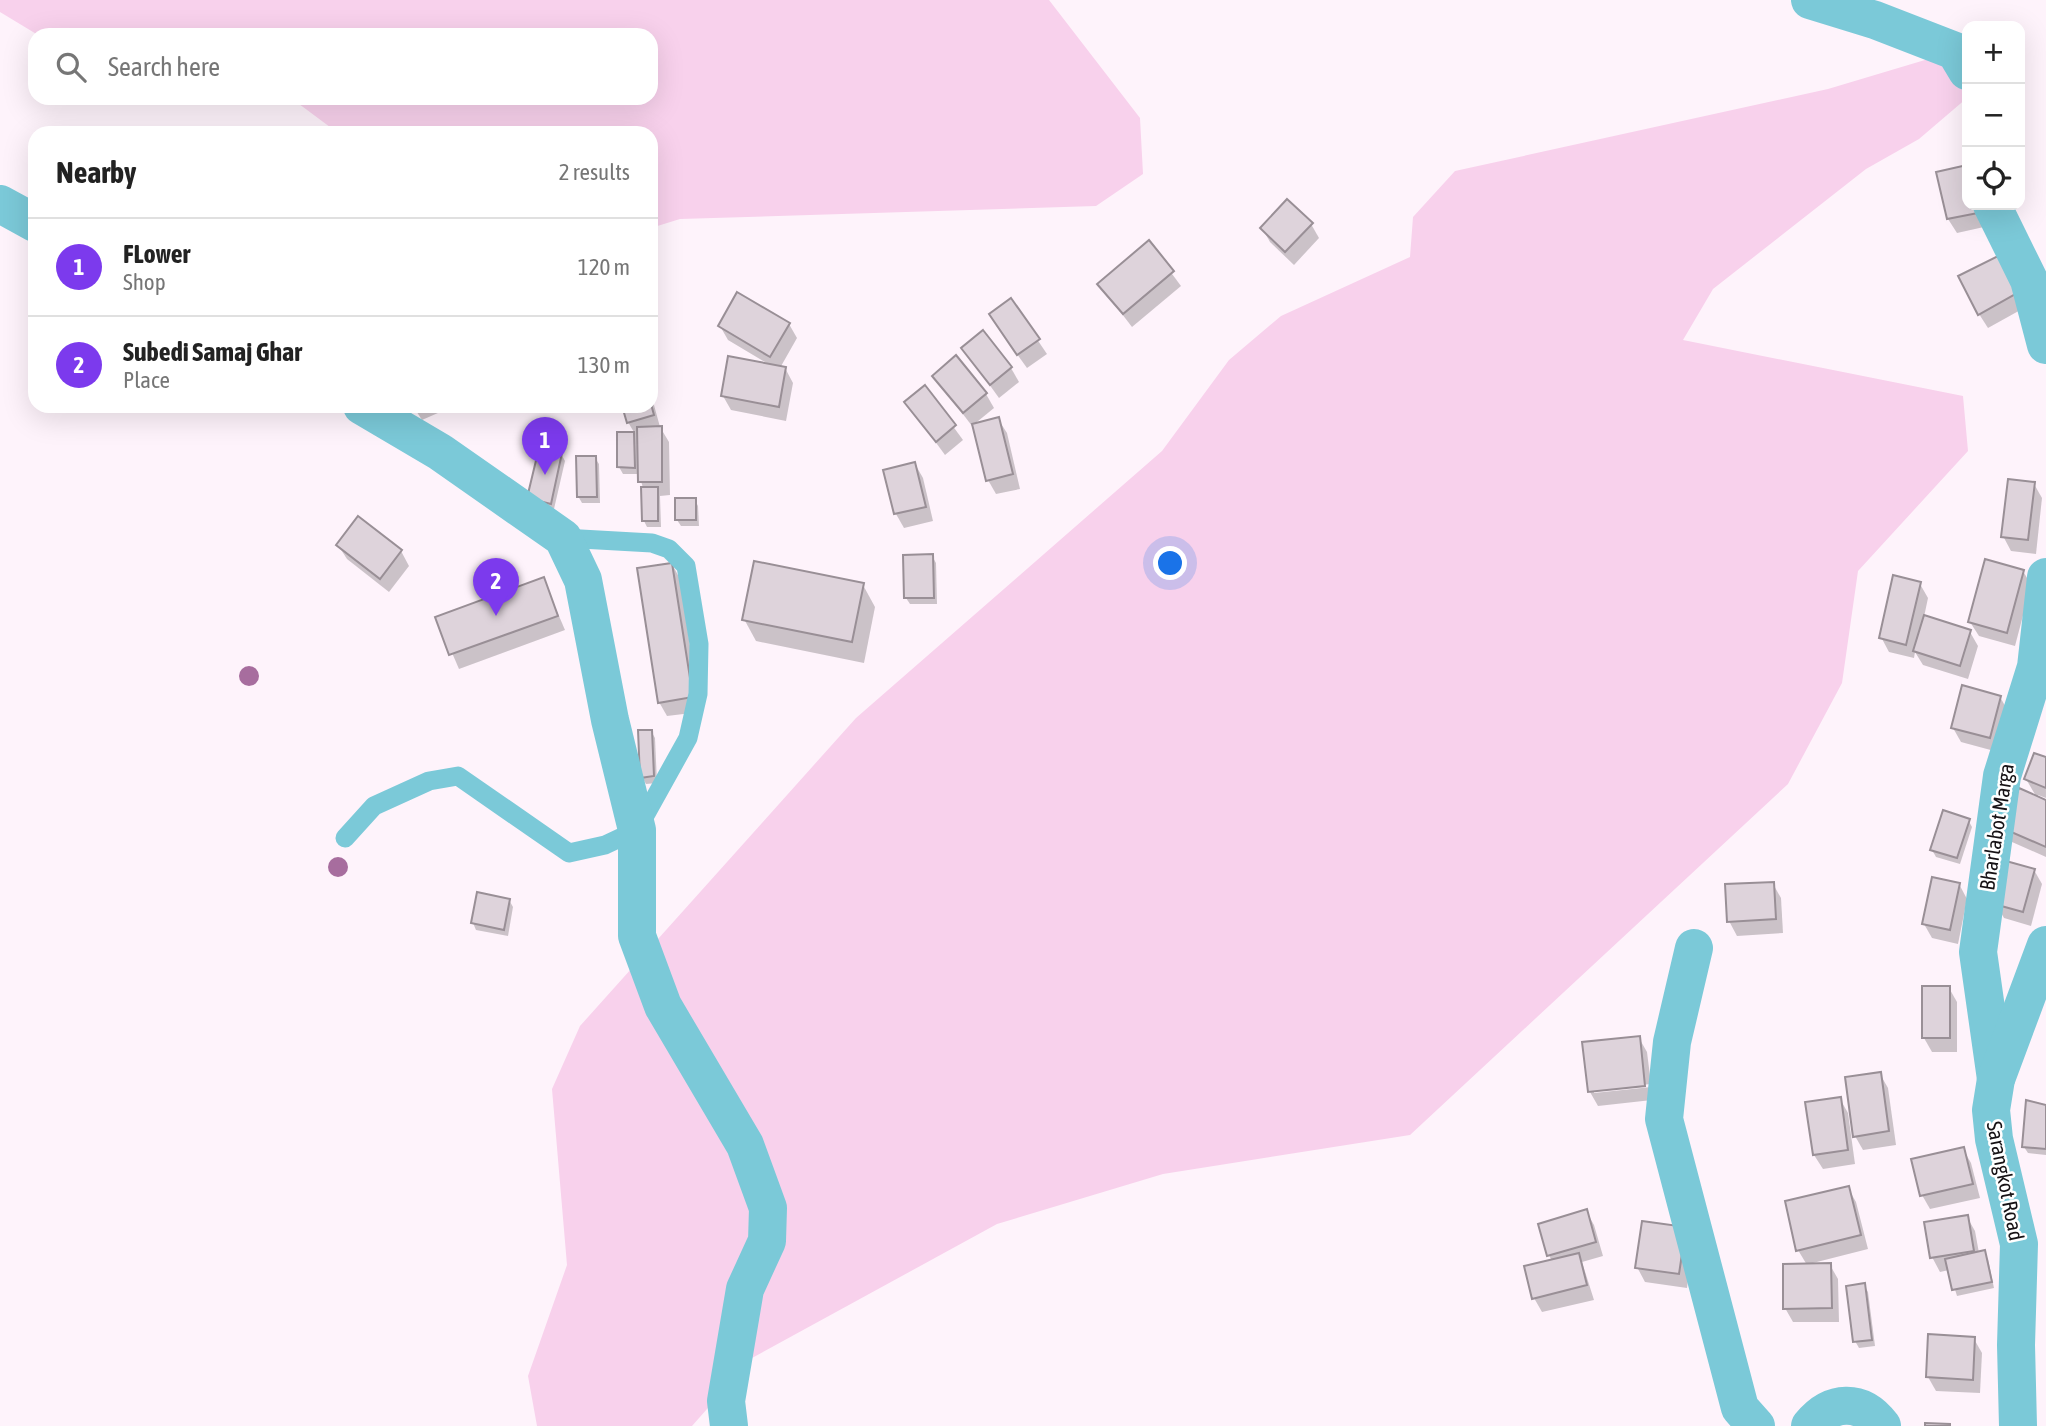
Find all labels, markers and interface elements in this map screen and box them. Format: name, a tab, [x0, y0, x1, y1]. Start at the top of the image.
map controls	[1962, 21, 2025, 210]
button: +	[1962, 21, 2025, 84]
search box	[28, 28, 658, 105]
icon: search	[52, 48, 90, 86]
text: Search here	[108, 52, 220, 82]
button: −	[1962, 84, 2025, 147]
button: locate	[1962, 147, 2025, 210]
text: Nearby	[56, 155, 136, 189]
text: 2 results	[559, 159, 630, 185]
text: FLower	[123, 239, 190, 269]
text: 1	[74, 254, 84, 280]
text: 120 m	[578, 254, 630, 280]
text: Shop	[123, 269, 166, 295]
text: Subedi Samaj Ghar	[123, 337, 302, 367]
text: 2	[74, 352, 84, 378]
text: 130 m	[578, 352, 630, 378]
text: Place	[123, 367, 170, 393]
pin: 1	[522, 417, 568, 475]
your location	[1153, 546, 1187, 580]
pin: 2	[473, 558, 519, 616]
street label: Bharlabot Marga	[1974, 762, 2018, 892]
street label: Sarangkot Road	[1983, 1119, 2029, 1243]

